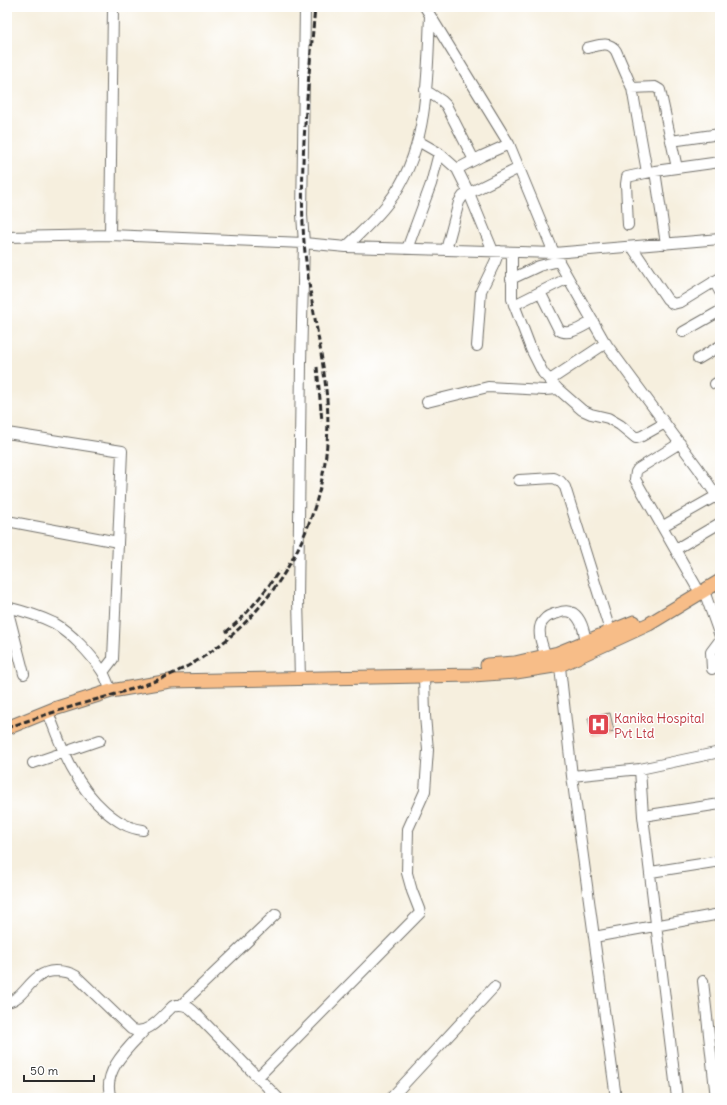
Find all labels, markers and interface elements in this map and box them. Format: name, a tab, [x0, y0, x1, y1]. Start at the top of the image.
place label: Kanika Hospital Pvt Ltd	[614, 710, 704, 742]
hospital icon: Kanika Hospital Pvt Ltd	[586, 712, 612, 738]
scale bar	[24, 1057, 94, 1083]
text: 50 m	[30, 1063, 59, 1078]

